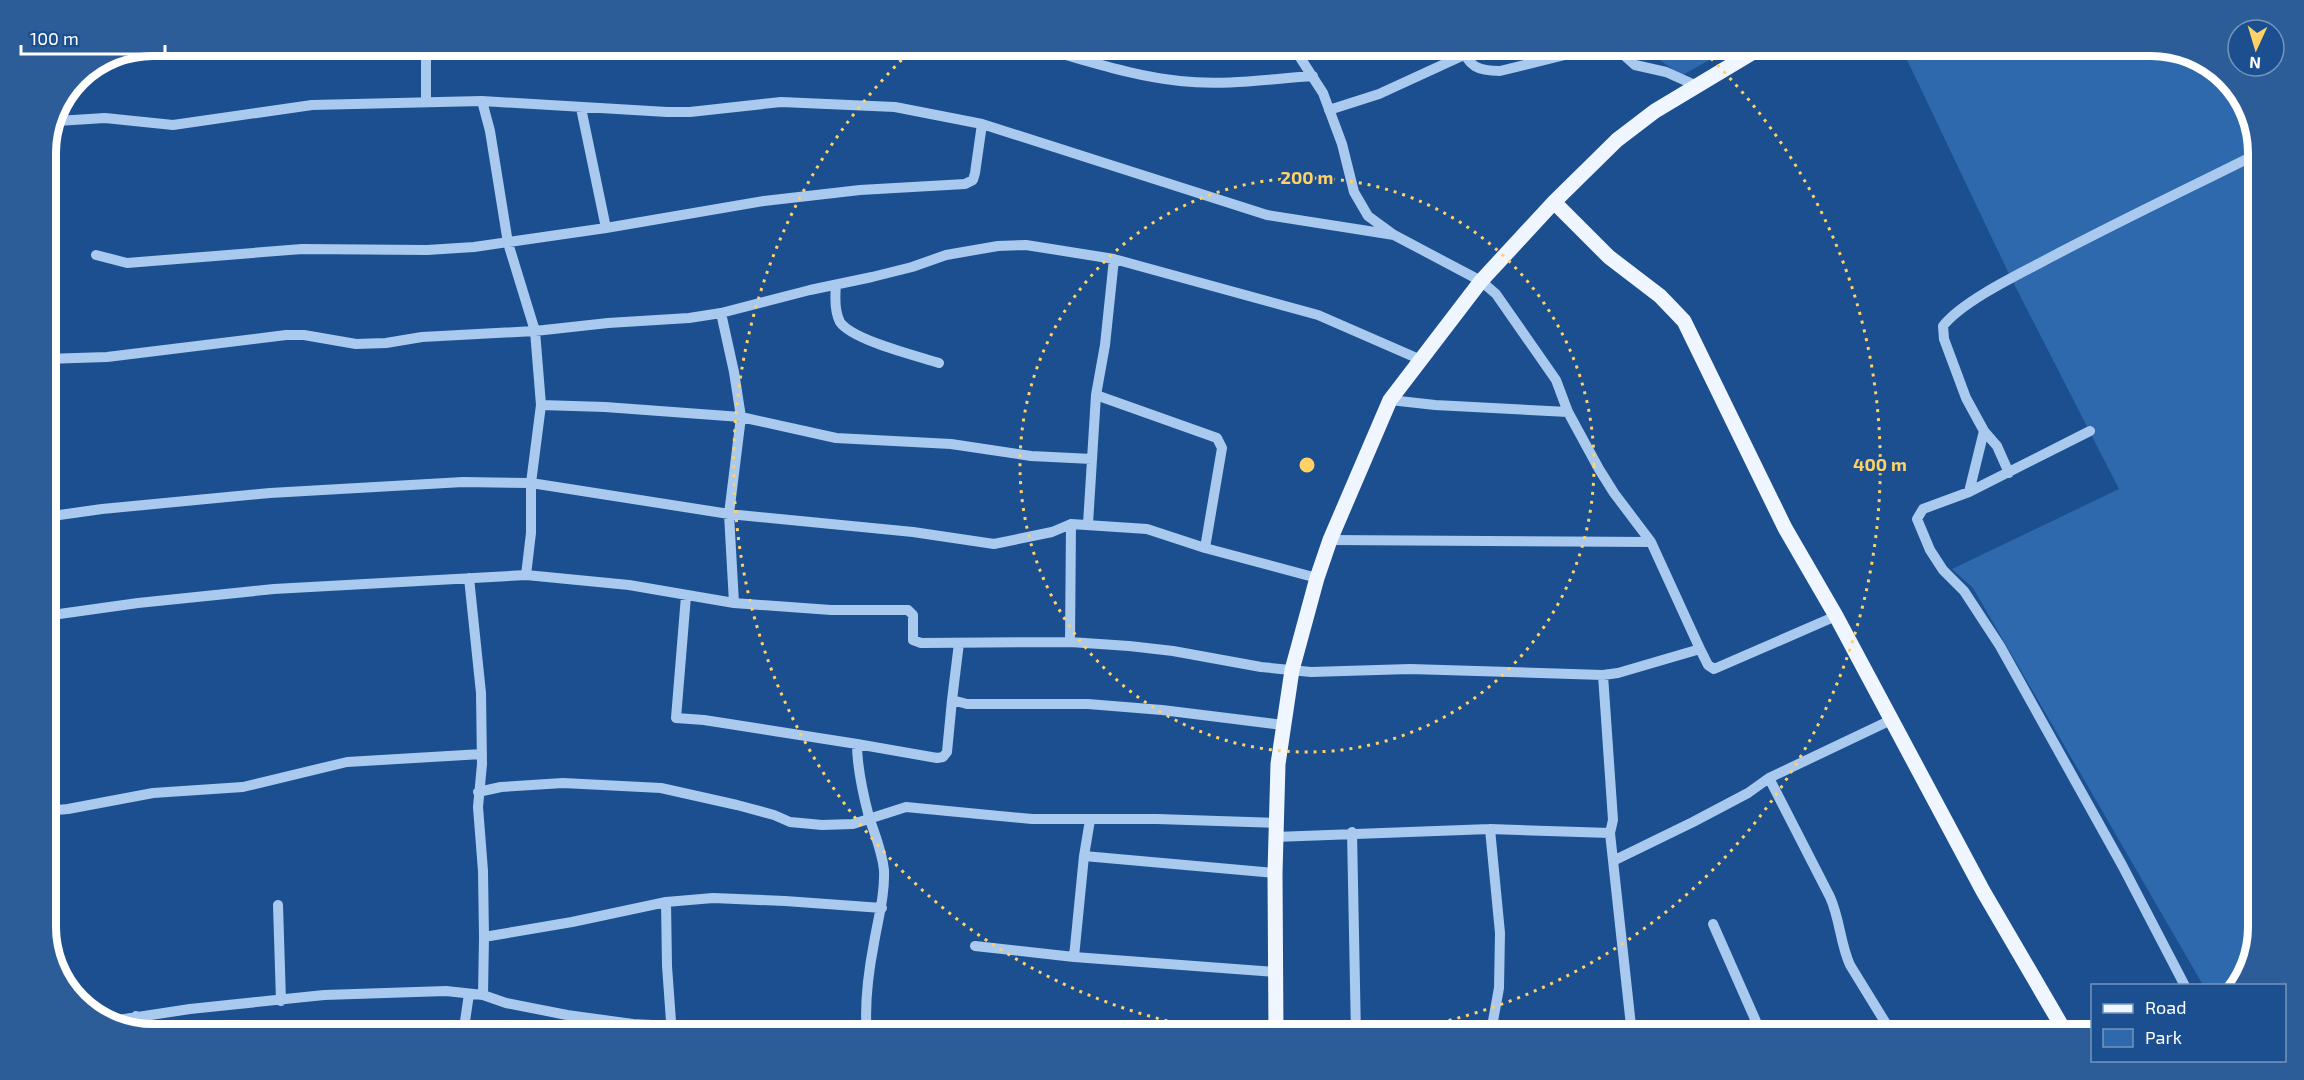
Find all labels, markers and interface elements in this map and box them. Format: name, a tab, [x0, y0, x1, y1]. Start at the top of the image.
scale bar	[21, 18, 165, 56]
north arrow	[2226, 18, 2286, 78]
text: 100 m	[30, 27, 79, 49]
text: N	[2248, 54, 2261, 73]
text: 200 m	[1281, 166, 1333, 188]
text: 400 m	[1853, 453, 1907, 475]
centre of rings	[1297, 455, 1317, 475]
legend	[2091, 984, 2286, 1062]
text: Road	[2145, 996, 2186, 1018]
text: Park	[2145, 1026, 2182, 1048]

